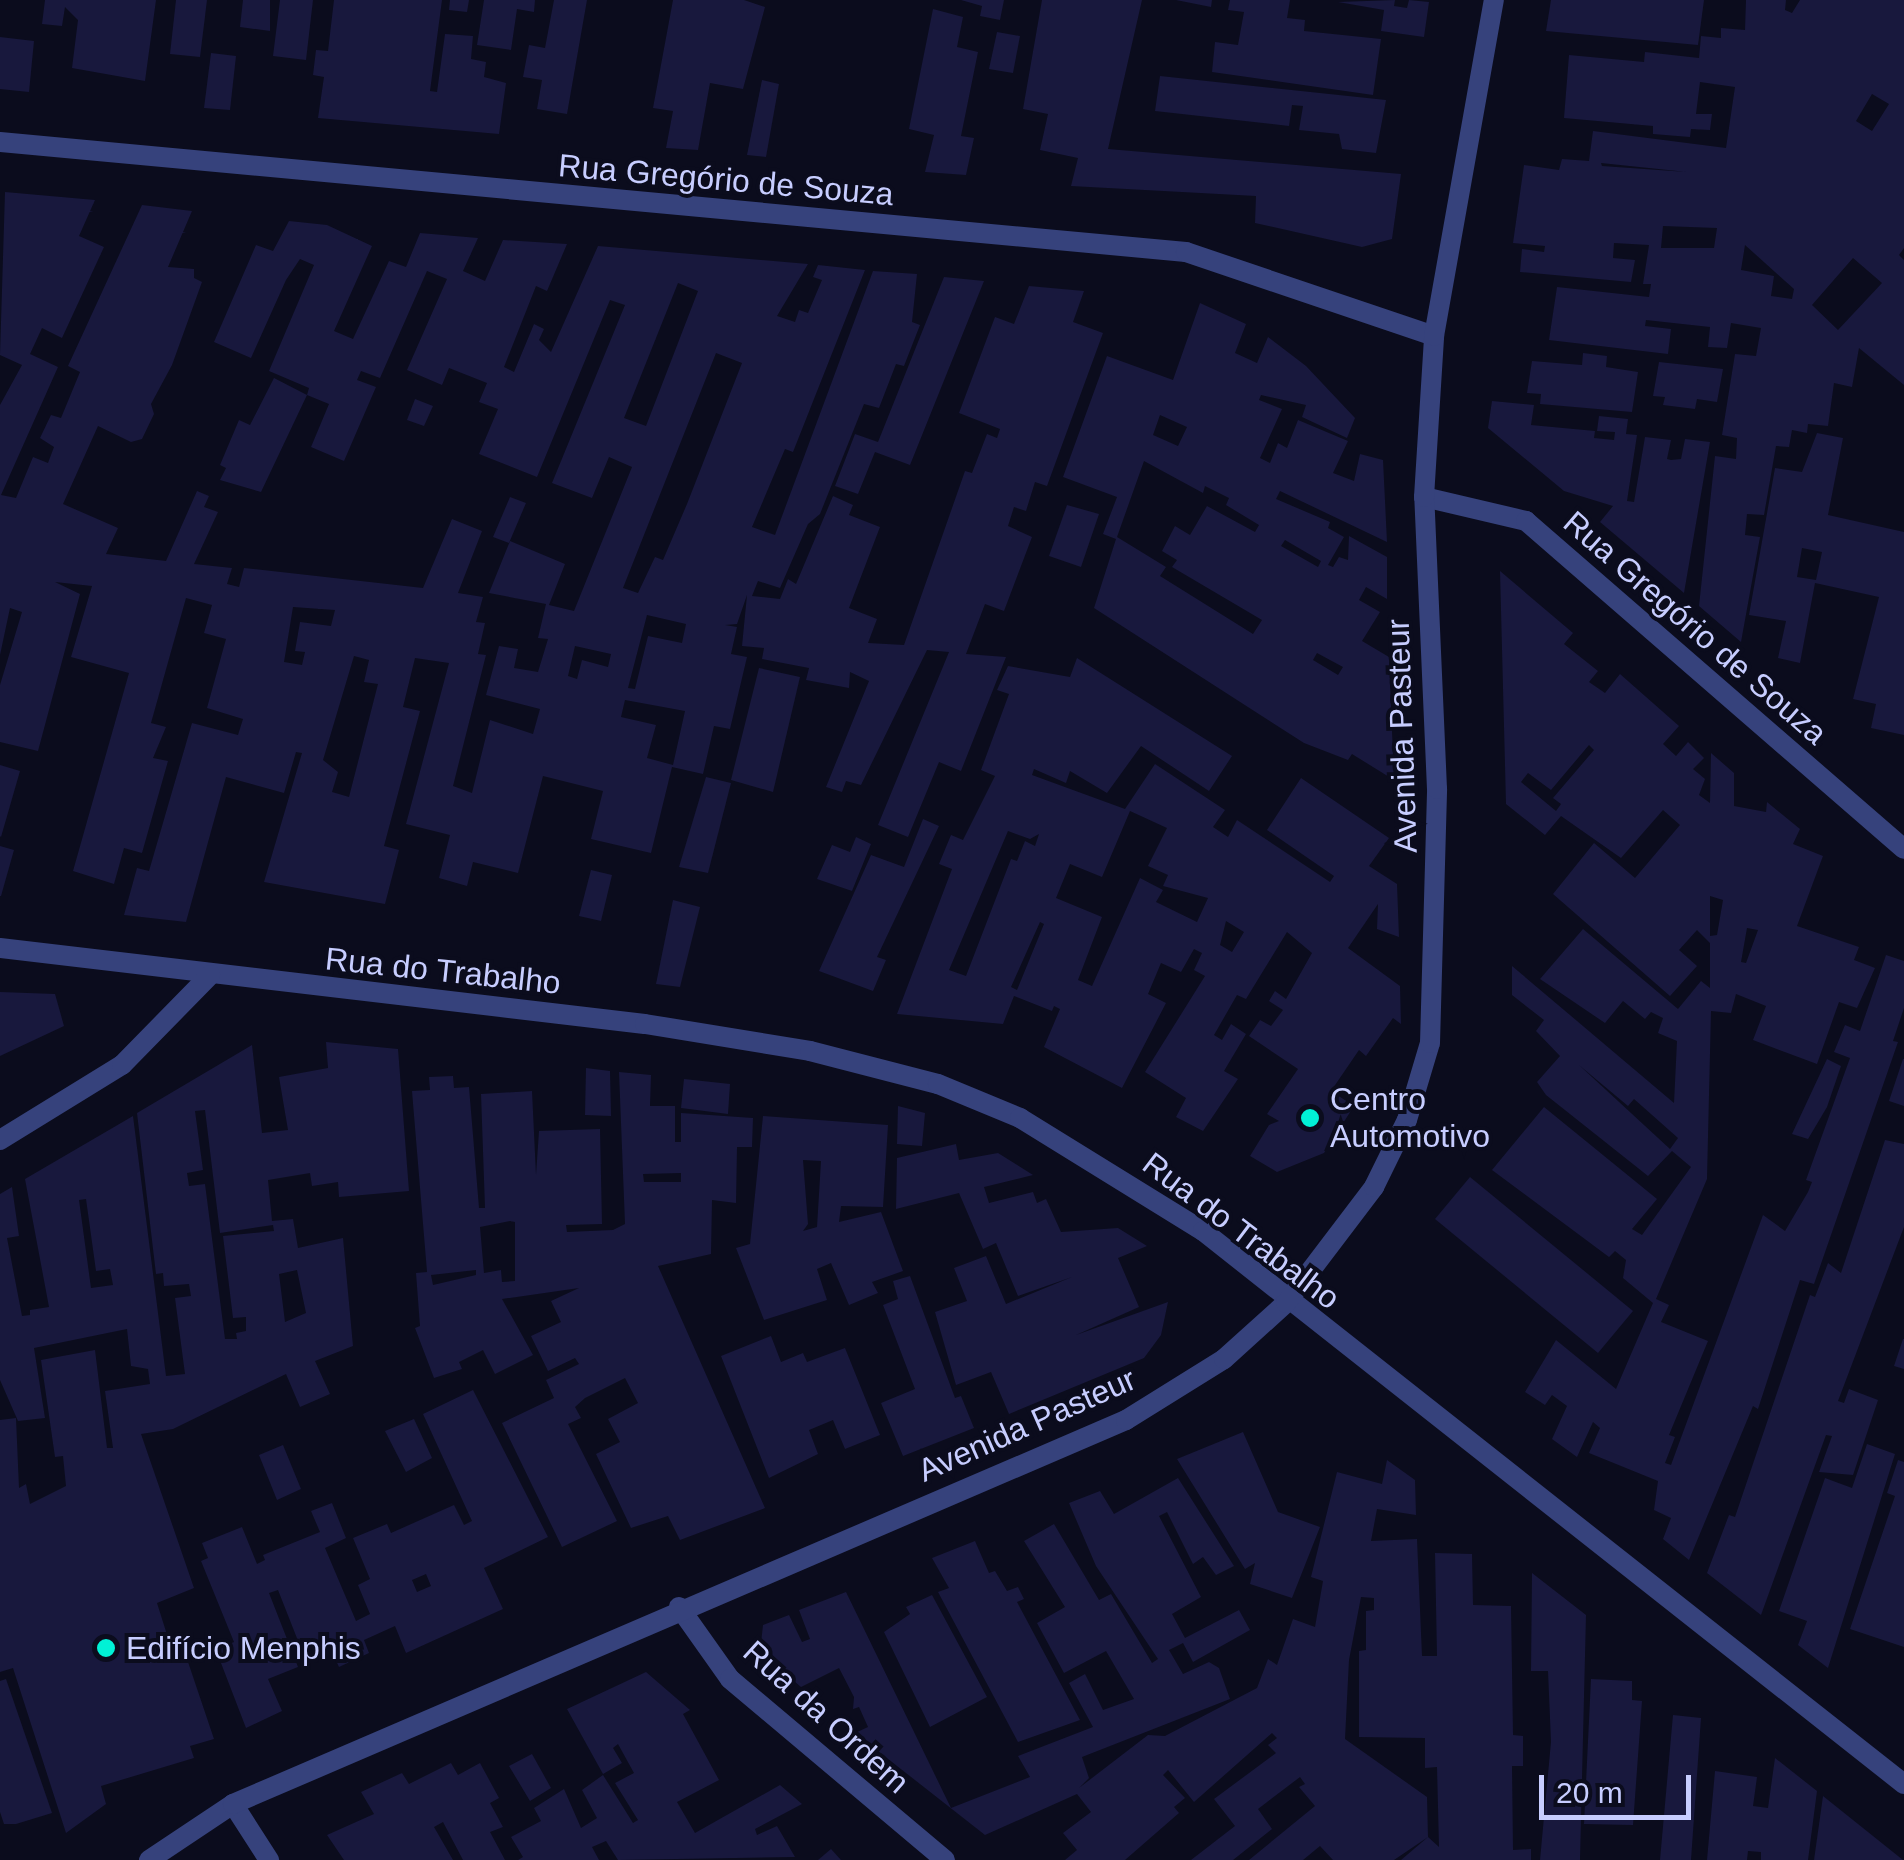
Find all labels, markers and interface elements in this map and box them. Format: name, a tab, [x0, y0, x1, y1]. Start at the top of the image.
street label: Rua Gregório de Souza	[557, 146, 895, 214]
street label: Rua Gregório de Souza	[1556, 503, 1834, 753]
street label: Avenida Pasteur	[1379, 618, 1425, 854]
street label: Rua do Trabalho	[323, 940, 563, 1002]
place label: Centro Automotivo	[1330, 1081, 1490, 1156]
marker: Centro Automotivo	[1299, 1107, 1321, 1129]
street label: Rua do Trabalho	[1135, 1144, 1347, 1318]
street label: Avenida Pasteur	[912, 1360, 1142, 1490]
place label: Edifício Menphis	[126, 1629, 361, 1667]
street label: Rua da Ordem	[735, 1633, 917, 1801]
marker: Edifício Menphis	[95, 1637, 117, 1659]
scale bar	[1544, 1755, 1696, 1817]
text: 20 m	[1556, 1776, 1623, 1809]

